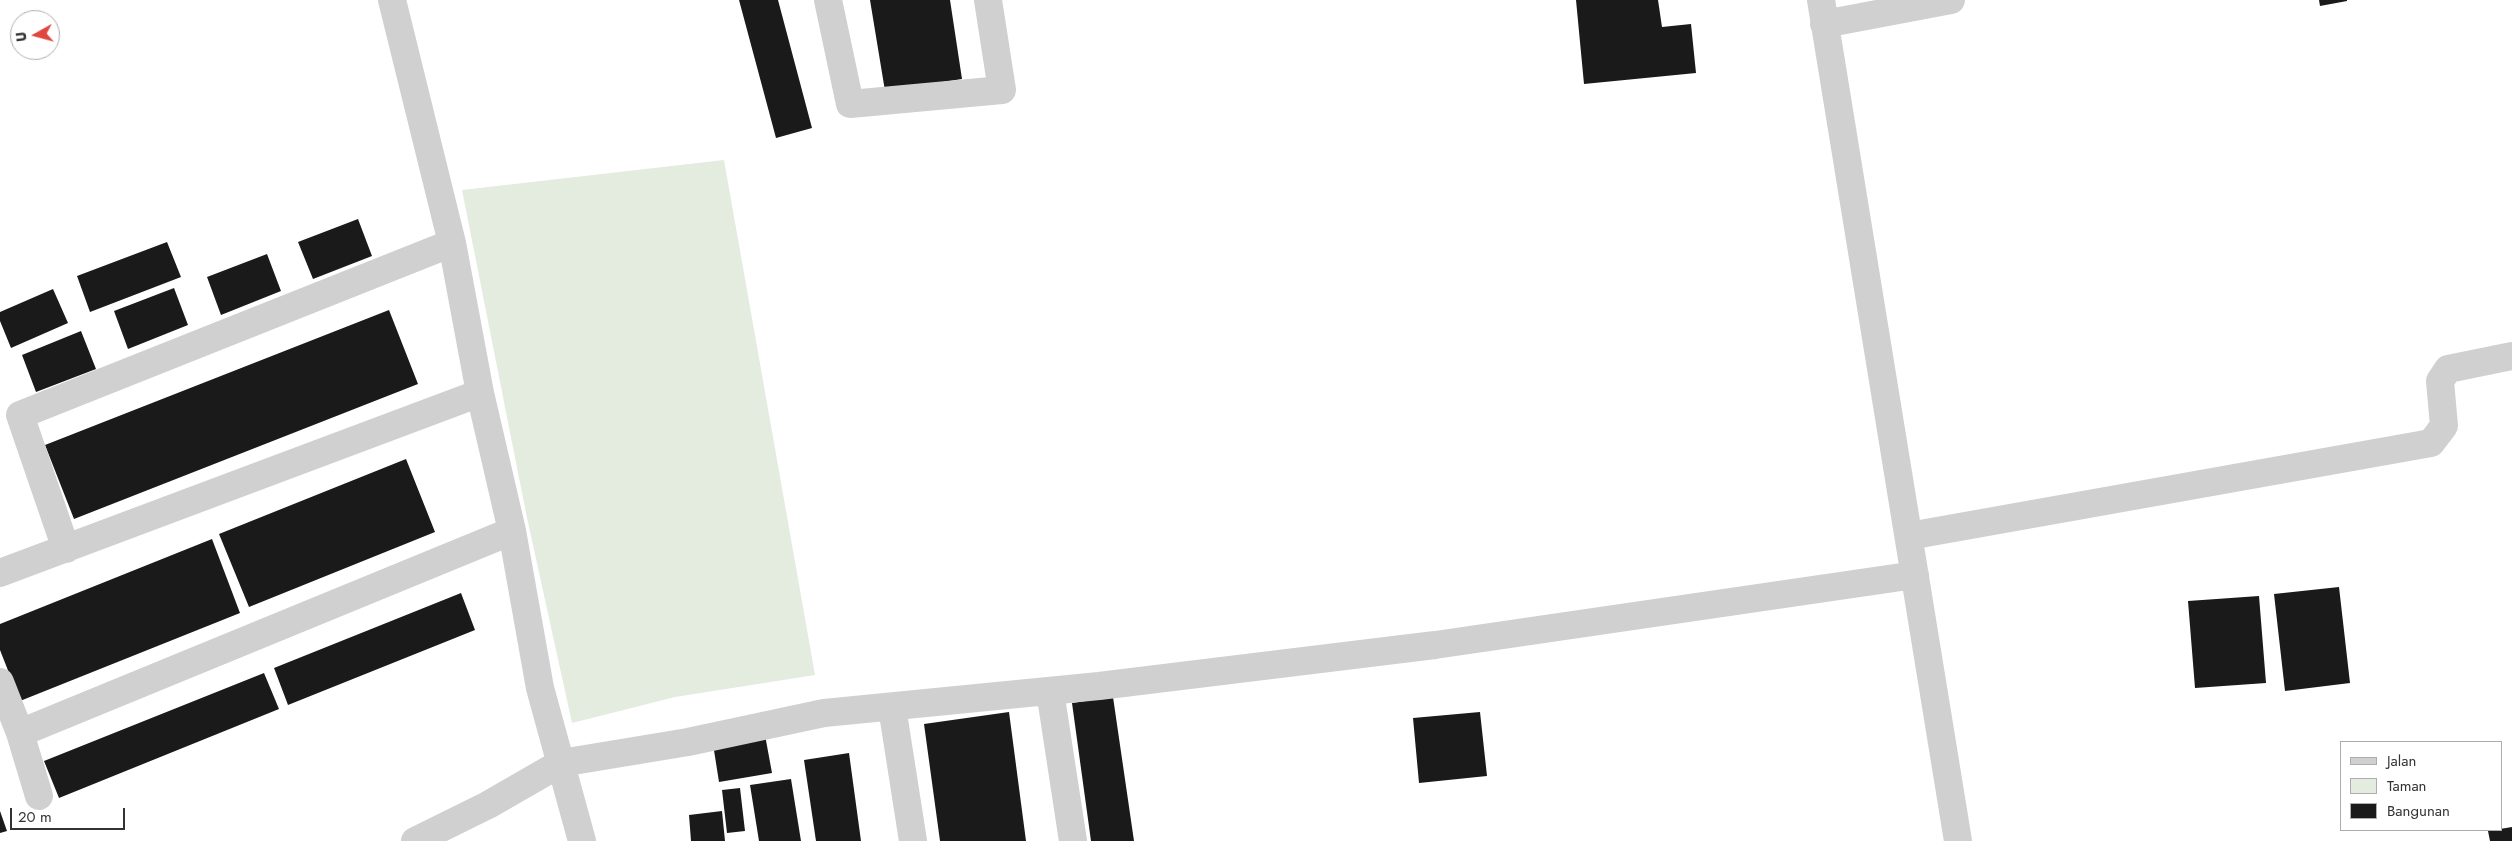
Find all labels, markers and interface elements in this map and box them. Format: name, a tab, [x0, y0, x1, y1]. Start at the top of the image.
north arrow	[10, 10, 60, 60]
text: U	[11, 31, 32, 43]
legend	[2340, 741, 2502, 831]
text: Jalan	[2387, 750, 2416, 772]
text: Taman	[2387, 775, 2426, 797]
scale bar	[12, 798, 128, 830]
text: Bangunan	[2387, 800, 2450, 822]
text: 20 m	[18, 806, 52, 828]

